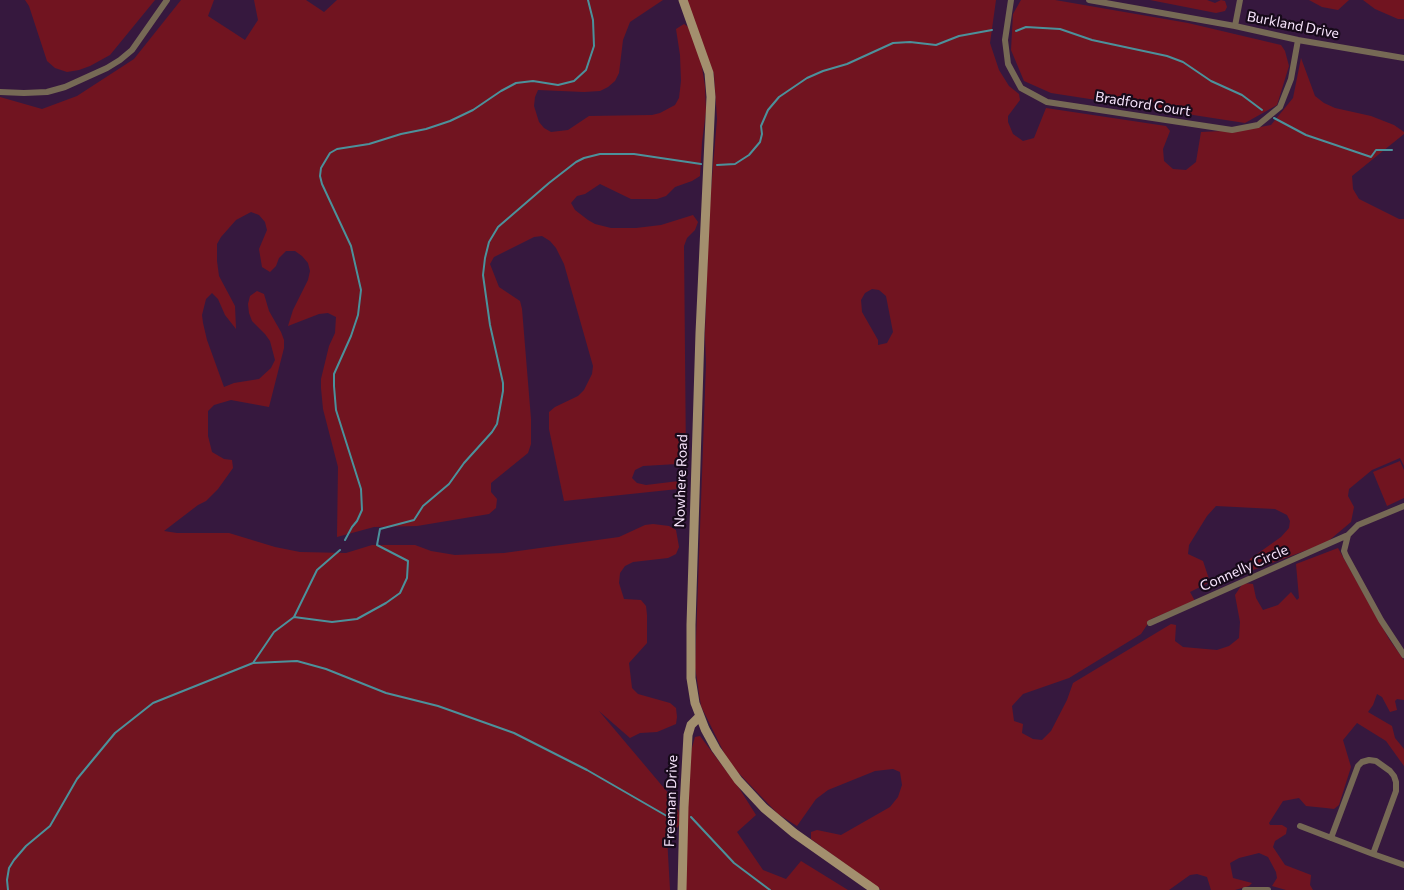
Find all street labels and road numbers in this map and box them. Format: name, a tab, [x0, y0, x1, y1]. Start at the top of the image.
street label: Burkland Drive	[1245, 8, 1341, 42]
street label: Bradford Court	[1094, 88, 1192, 120]
street label: Nowhere Road	[671, 434, 691, 528]
street label: Connelly Circle	[1197, 541, 1291, 595]
street label: Freeman Drive	[661, 755, 681, 847]

